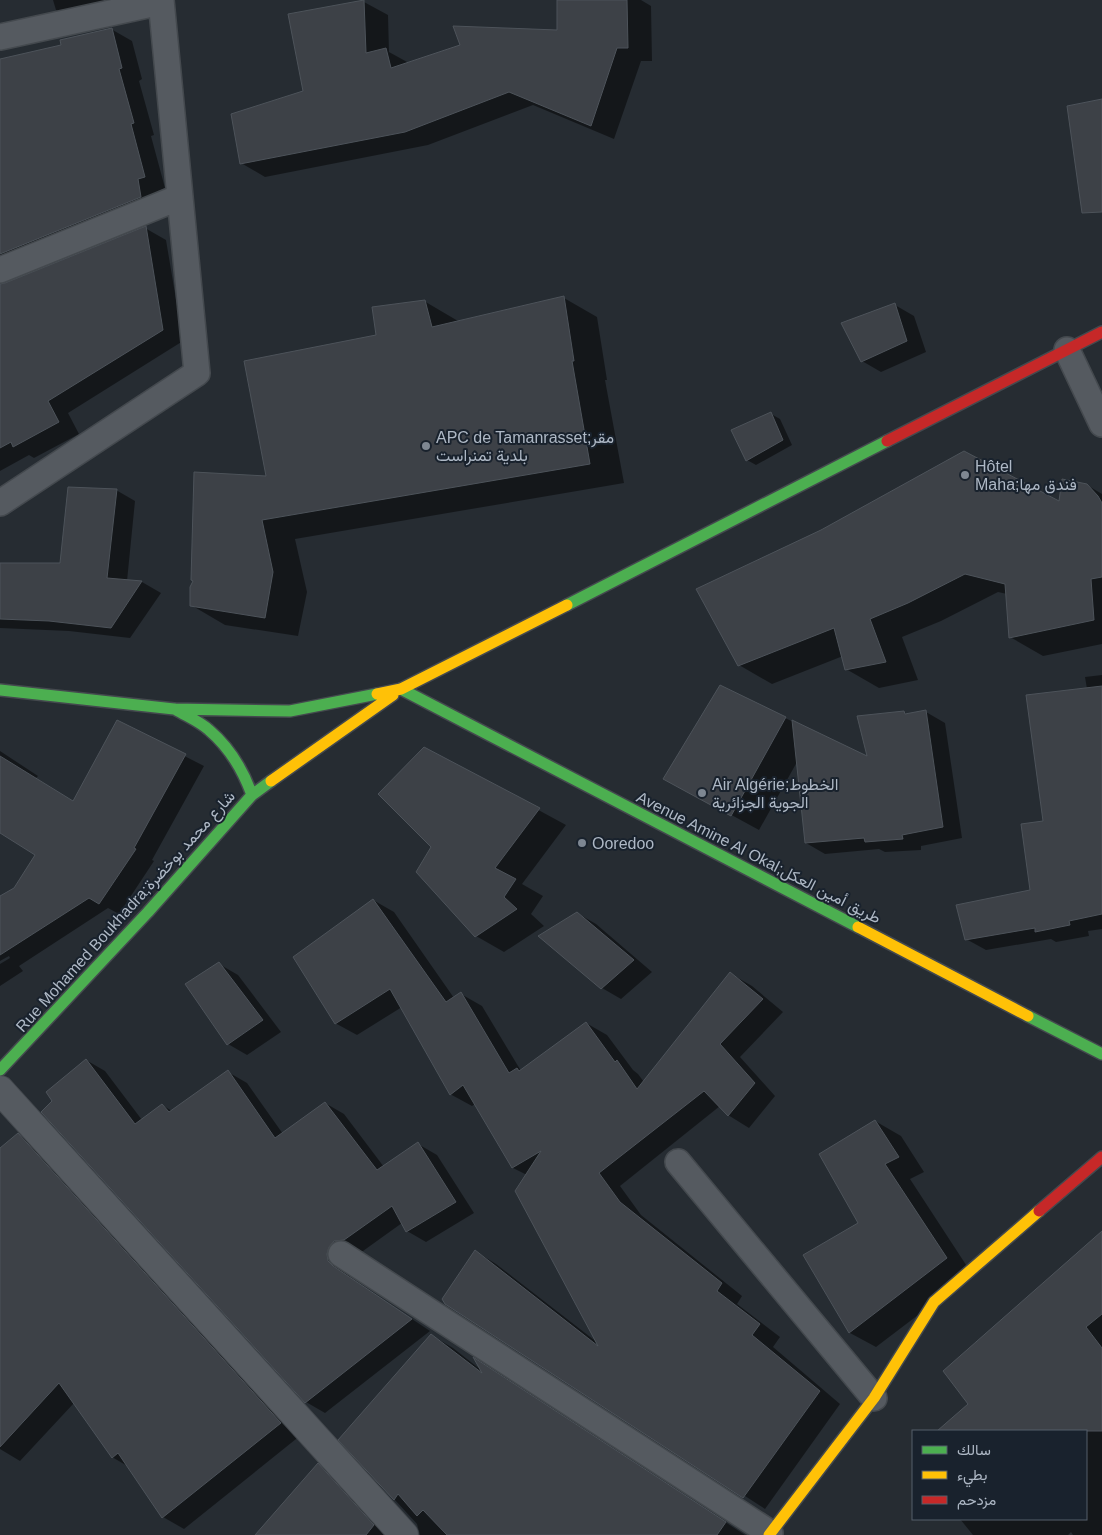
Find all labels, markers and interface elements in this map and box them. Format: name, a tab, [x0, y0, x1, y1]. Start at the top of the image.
place label: APC de Tamanrasset;مقر بلدية تمنراست	[436, 429, 614, 466]
marker: APC de Tamanrasset;مقر بلدية تمنراست	[420, 440, 432, 452]
place label: Hôtel Maha;فندق مها	[975, 458, 1077, 495]
marker: Hôtel Maha;فندق مها	[959, 469, 971, 481]
place label: Air Algérie;الخطوط الجوية الجزائرية	[712, 776, 838, 813]
street label: Rue Mohamed Boukhadra;شارع محمد بوخضرة	[13, 787, 240, 1037]
marker: Air Algérie;الخطوط الجوية الجزائرية	[696, 787, 708, 799]
street label: Avenue Amine Al Okal;طريق أمين العكل	[633, 788, 884, 928]
place label: Ooredoo	[592, 835, 654, 852]
marker: Ooredoo	[576, 837, 588, 849]
legend	[912, 1430, 1087, 1520]
text: سالك	[957, 1441, 991, 1458]
text: بطيء	[957, 1466, 987, 1488]
text: مزدحم	[957, 1491, 996, 1510]

